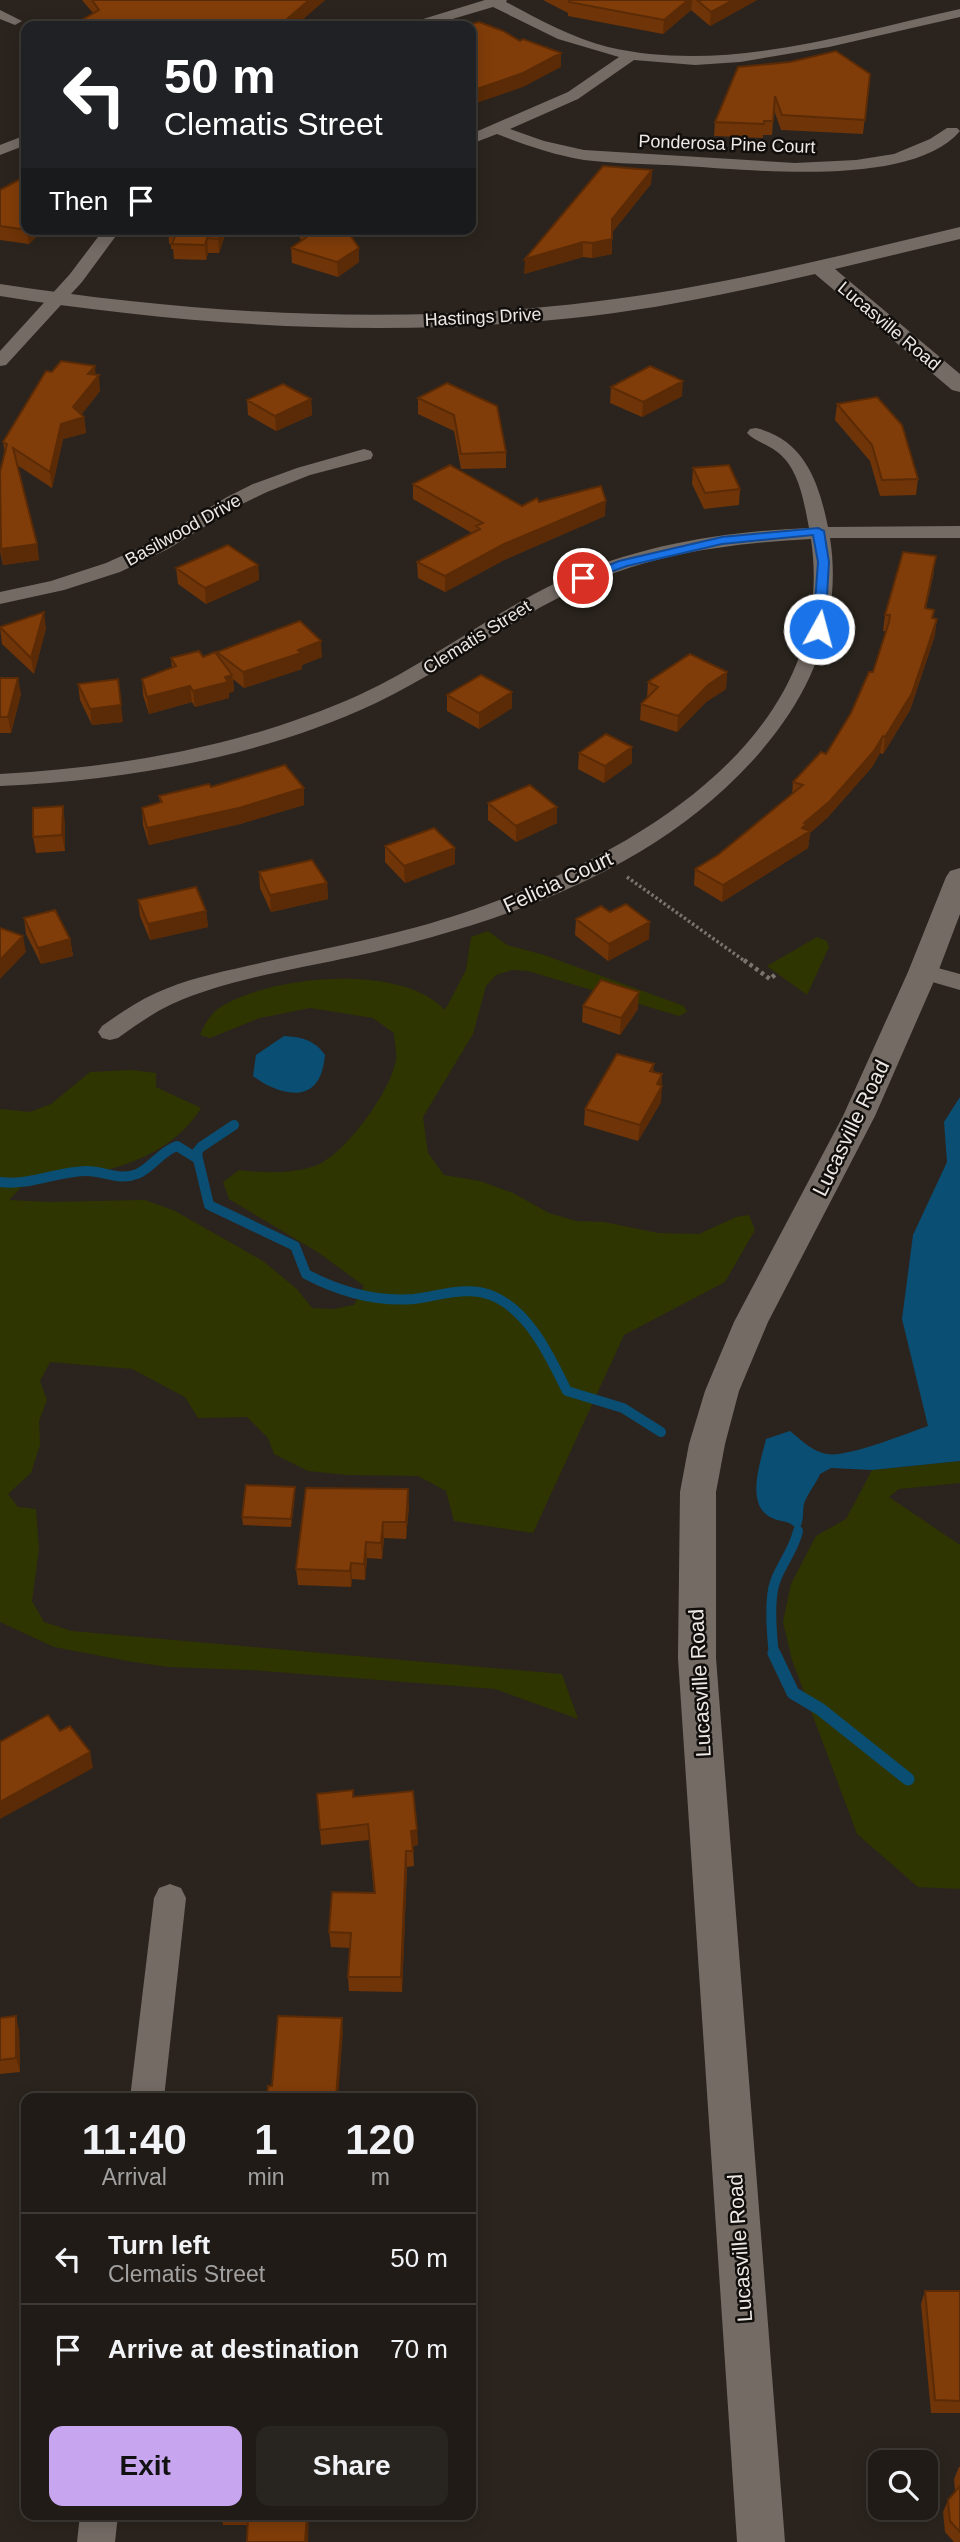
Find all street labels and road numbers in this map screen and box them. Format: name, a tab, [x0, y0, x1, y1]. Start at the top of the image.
street label: Ponderosa Pine Court	[638, 131, 816, 157]
street label: Lucasville Road	[834, 277, 944, 375]
street label: Hastings Drive	[424, 304, 542, 330]
street label: Basilwood Drive	[122, 490, 244, 570]
street label: Clematis Street	[420, 596, 534, 678]
street label: Felicia Court	[500, 846, 616, 917]
street label: Lucasville Road	[808, 1056, 893, 1199]
street label: Lucasville Road	[684, 1608, 715, 1758]
street label: Lucasville Road	[723, 2173, 756, 2323]

